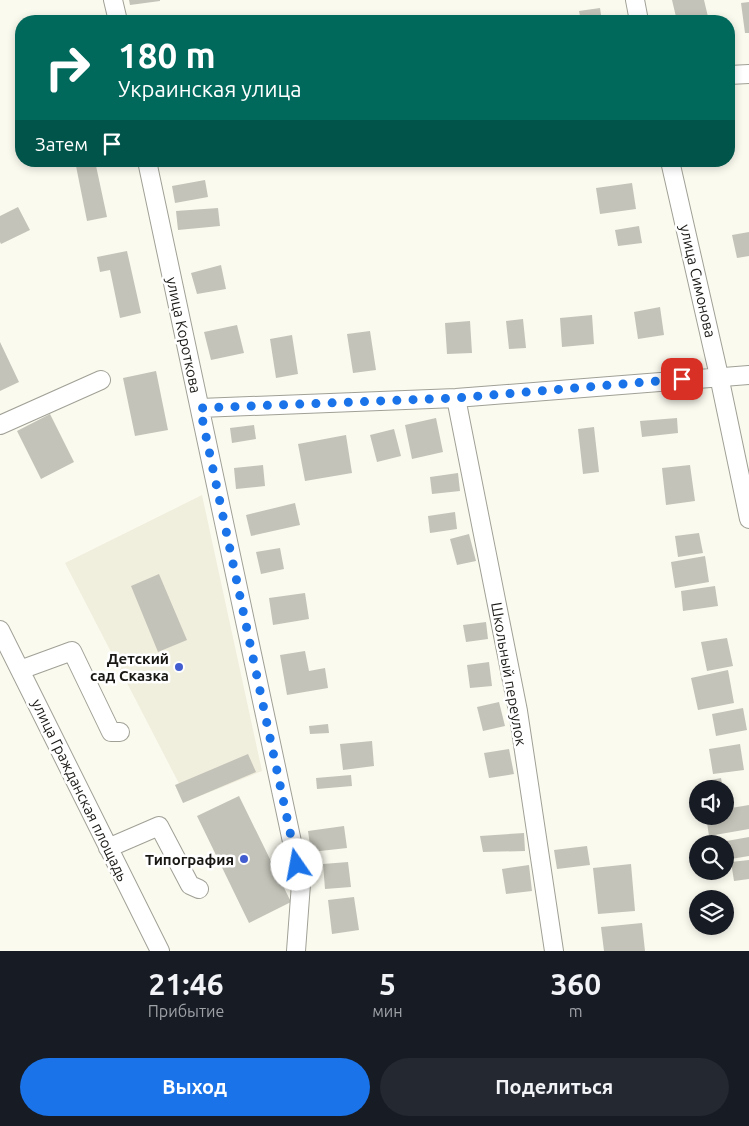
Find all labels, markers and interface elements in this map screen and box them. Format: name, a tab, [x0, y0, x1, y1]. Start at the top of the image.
icon: right	[35, 35, 100, 100]
text: 180 m	[118, 35, 216, 75]
text: Украинская улица	[118, 76, 302, 101]
icon: arrive	[98, 130, 126, 158]
text: Затем	[35, 133, 88, 155]
street label: улица Симонова	[677, 223, 719, 339]
street label: улица Короткова	[163, 275, 205, 395]
pin	[661, 358, 703, 400]
icon: arrive	[668, 365, 696, 393]
street label: Школьный переулок	[488, 601, 530, 748]
place label: Детский сад Сказка	[90, 650, 169, 684]
marker: Детский сад Сказка	[173, 661, 185, 673]
street label: улица Гражданская площадь	[28, 696, 132, 884]
map controls	[689, 780, 734, 935]
button: sound	[689, 780, 734, 825]
button: search	[689, 835, 734, 880]
position arrow	[270, 838, 322, 890]
place label: Типография	[145, 851, 234, 868]
marker: Типография	[238, 853, 250, 865]
button: layers	[689, 890, 734, 935]
text: 21:46	[149, 967, 224, 1001]
text: 5	[379, 967, 396, 1001]
text: 360	[550, 967, 601, 1001]
text: Прибытие	[148, 1002, 224, 1020]
text: мин	[372, 1002, 403, 1020]
text: m	[569, 1002, 583, 1020]
button: Выход	[20, 1058, 370, 1116]
button: Поделиться	[380, 1058, 729, 1116]

